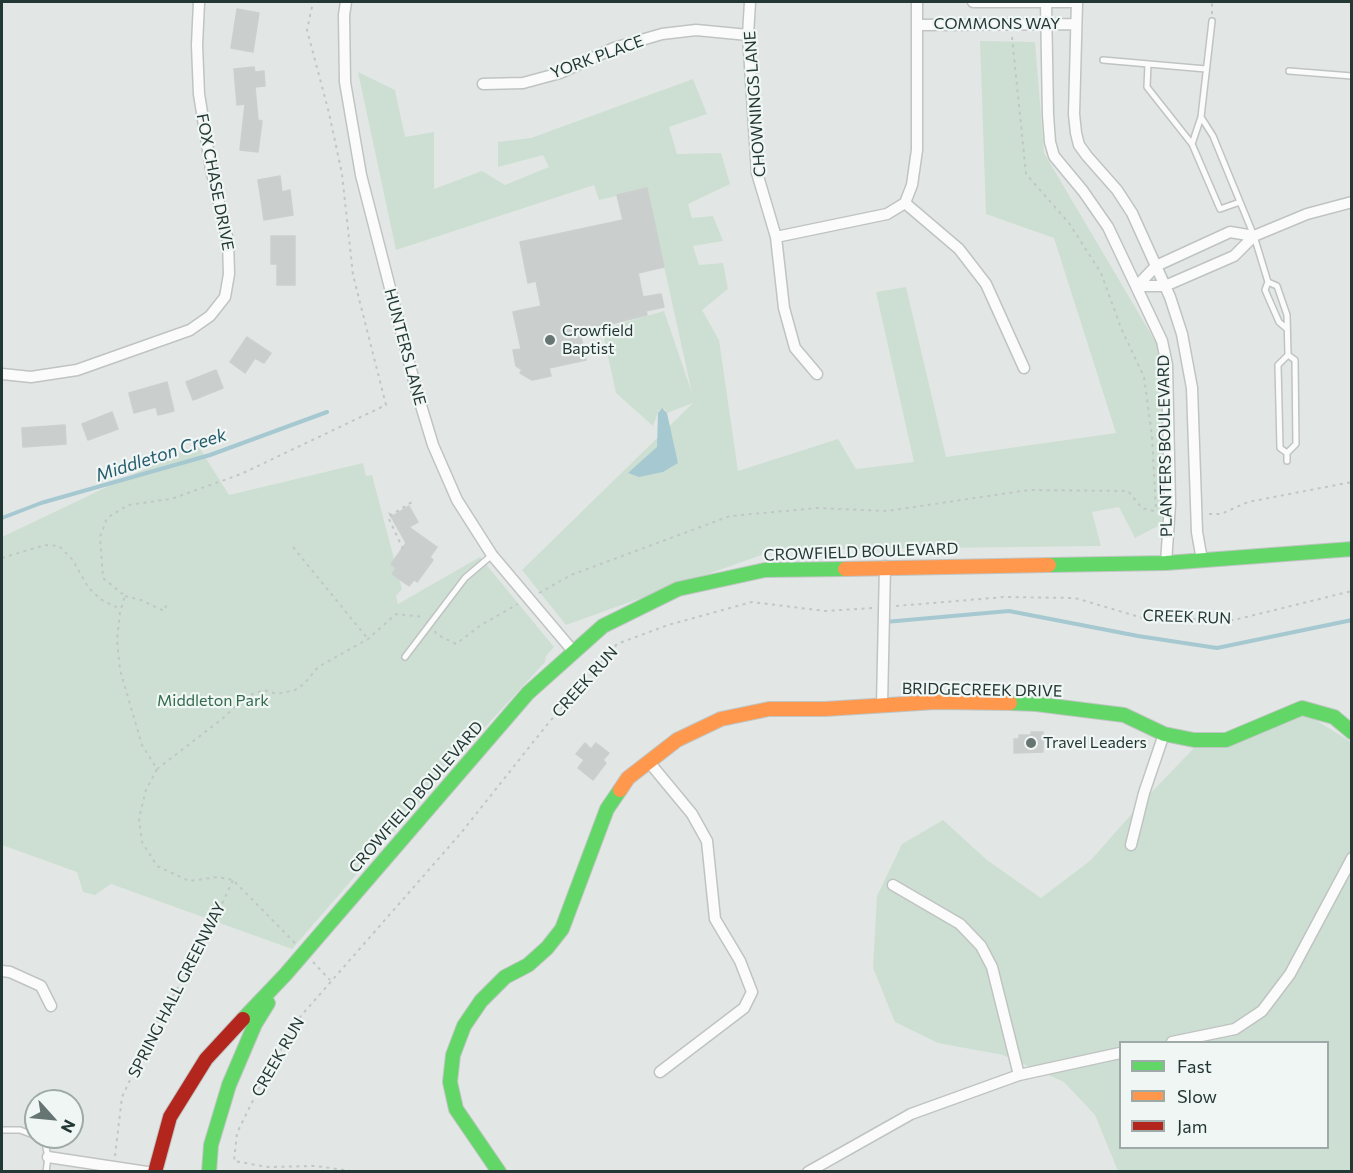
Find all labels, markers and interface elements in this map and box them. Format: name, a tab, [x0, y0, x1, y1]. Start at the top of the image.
street label: COMMONS WAY	[934, 14, 1060, 34]
street label: CHOWNINGS LANE	[740, 30, 770, 178]
street label: YORK PLACE	[548, 31, 646, 83]
street label: FOX CHASE DRIVE	[192, 112, 238, 252]
street label: HUNTERS LANE	[380, 286, 430, 408]
place label: Crowfield Baptist	[562, 321, 633, 359]
marker: Crowfield Baptist	[543, 333, 557, 347]
street label: PLANTERS BOULEVARD	[1154, 355, 1176, 537]
water label: Middleton Creek	[93, 424, 229, 486]
street label: CROWFIELD BOULEVARD	[763, 539, 959, 565]
street label: CREEK RUN	[1142, 606, 1232, 628]
street label: CREEK RUN	[548, 643, 622, 721]
street label: BRIDGECREEK DRIVE	[902, 679, 1062, 701]
park label: Middleton Park	[157, 691, 269, 711]
street label: CROWFIELD BOULEVARD	[345, 717, 487, 877]
place label: Travel Leaders	[1043, 733, 1147, 753]
marker: Travel Leaders	[1024, 736, 1038, 750]
street label: SPRING HALL GREENWAY	[124, 899, 230, 1081]
street label: CREEK RUN	[248, 1014, 308, 1100]
legend	[1119, 1041, 1329, 1149]
text: Fast	[1177, 1055, 1212, 1077]
text: Slow	[1177, 1085, 1217, 1107]
north arrow	[24, 1089, 84, 1149]
text: Jam	[1177, 1115, 1207, 1137]
text: N	[58, 1117, 80, 1136]

